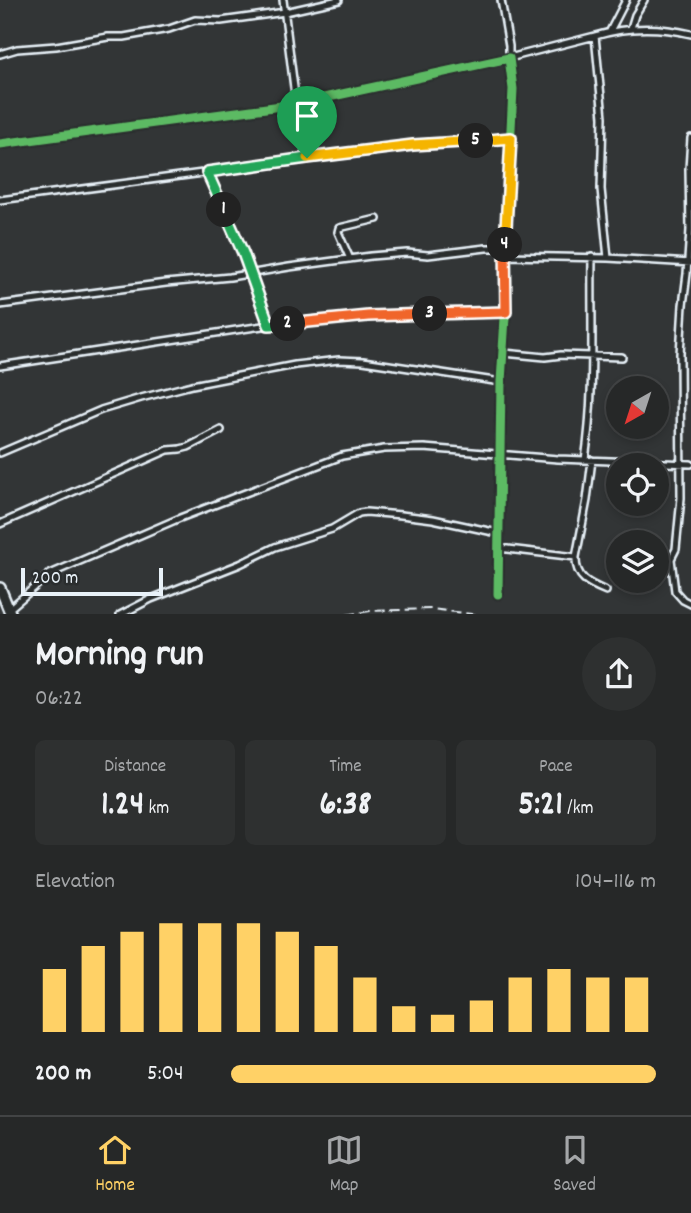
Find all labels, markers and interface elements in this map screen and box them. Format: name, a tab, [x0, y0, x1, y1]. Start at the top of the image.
pin	[277, 86, 337, 158]
icon: arrive	[288, 97, 326, 135]
pin: 5	[458, 124, 494, 158]
text: 5	[471, 127, 480, 154]
pin: 1	[206, 192, 242, 228]
text: 1	[221, 196, 226, 223]
pin: 4	[488, 228, 522, 262]
text: 4	[501, 231, 508, 258]
pin: 3	[412, 296, 448, 332]
text: 3	[425, 300, 434, 327]
pin: 2	[270, 306, 306, 342]
text: 2	[283, 310, 292, 337]
north arrow	[606, 376, 668, 439]
map controls	[606, 376, 669, 593]
button: locate	[606, 453, 669, 516]
button: layers	[606, 530, 669, 593]
scale bar	[21, 566, 163, 597]
text: 200 m	[32, 566, 78, 593]
text: Morning run	[35, 629, 204, 684]
button: share	[582, 637, 656, 711]
text: 06:22	[35, 683, 83, 716]
text: Distance	[104, 754, 166, 781]
text: Time	[329, 754, 362, 781]
text: Pace	[539, 754, 573, 781]
text: 1.24	[101, 781, 144, 831]
text: 6:38	[319, 781, 372, 831]
text: 5:21	[518, 781, 563, 831]
text: km	[144, 796, 169, 823]
text: /km	[563, 796, 594, 823]
text: Elevation	[35, 866, 115, 899]
text: 104–116 m	[575, 866, 656, 899]
text: 200 m	[35, 1058, 91, 1091]
text: 5:04	[147, 1058, 184, 1091]
tab: Home	[95, 1131, 135, 1200]
tab: Map	[325, 1131, 363, 1200]
tab: Saved	[553, 1131, 596, 1200]

